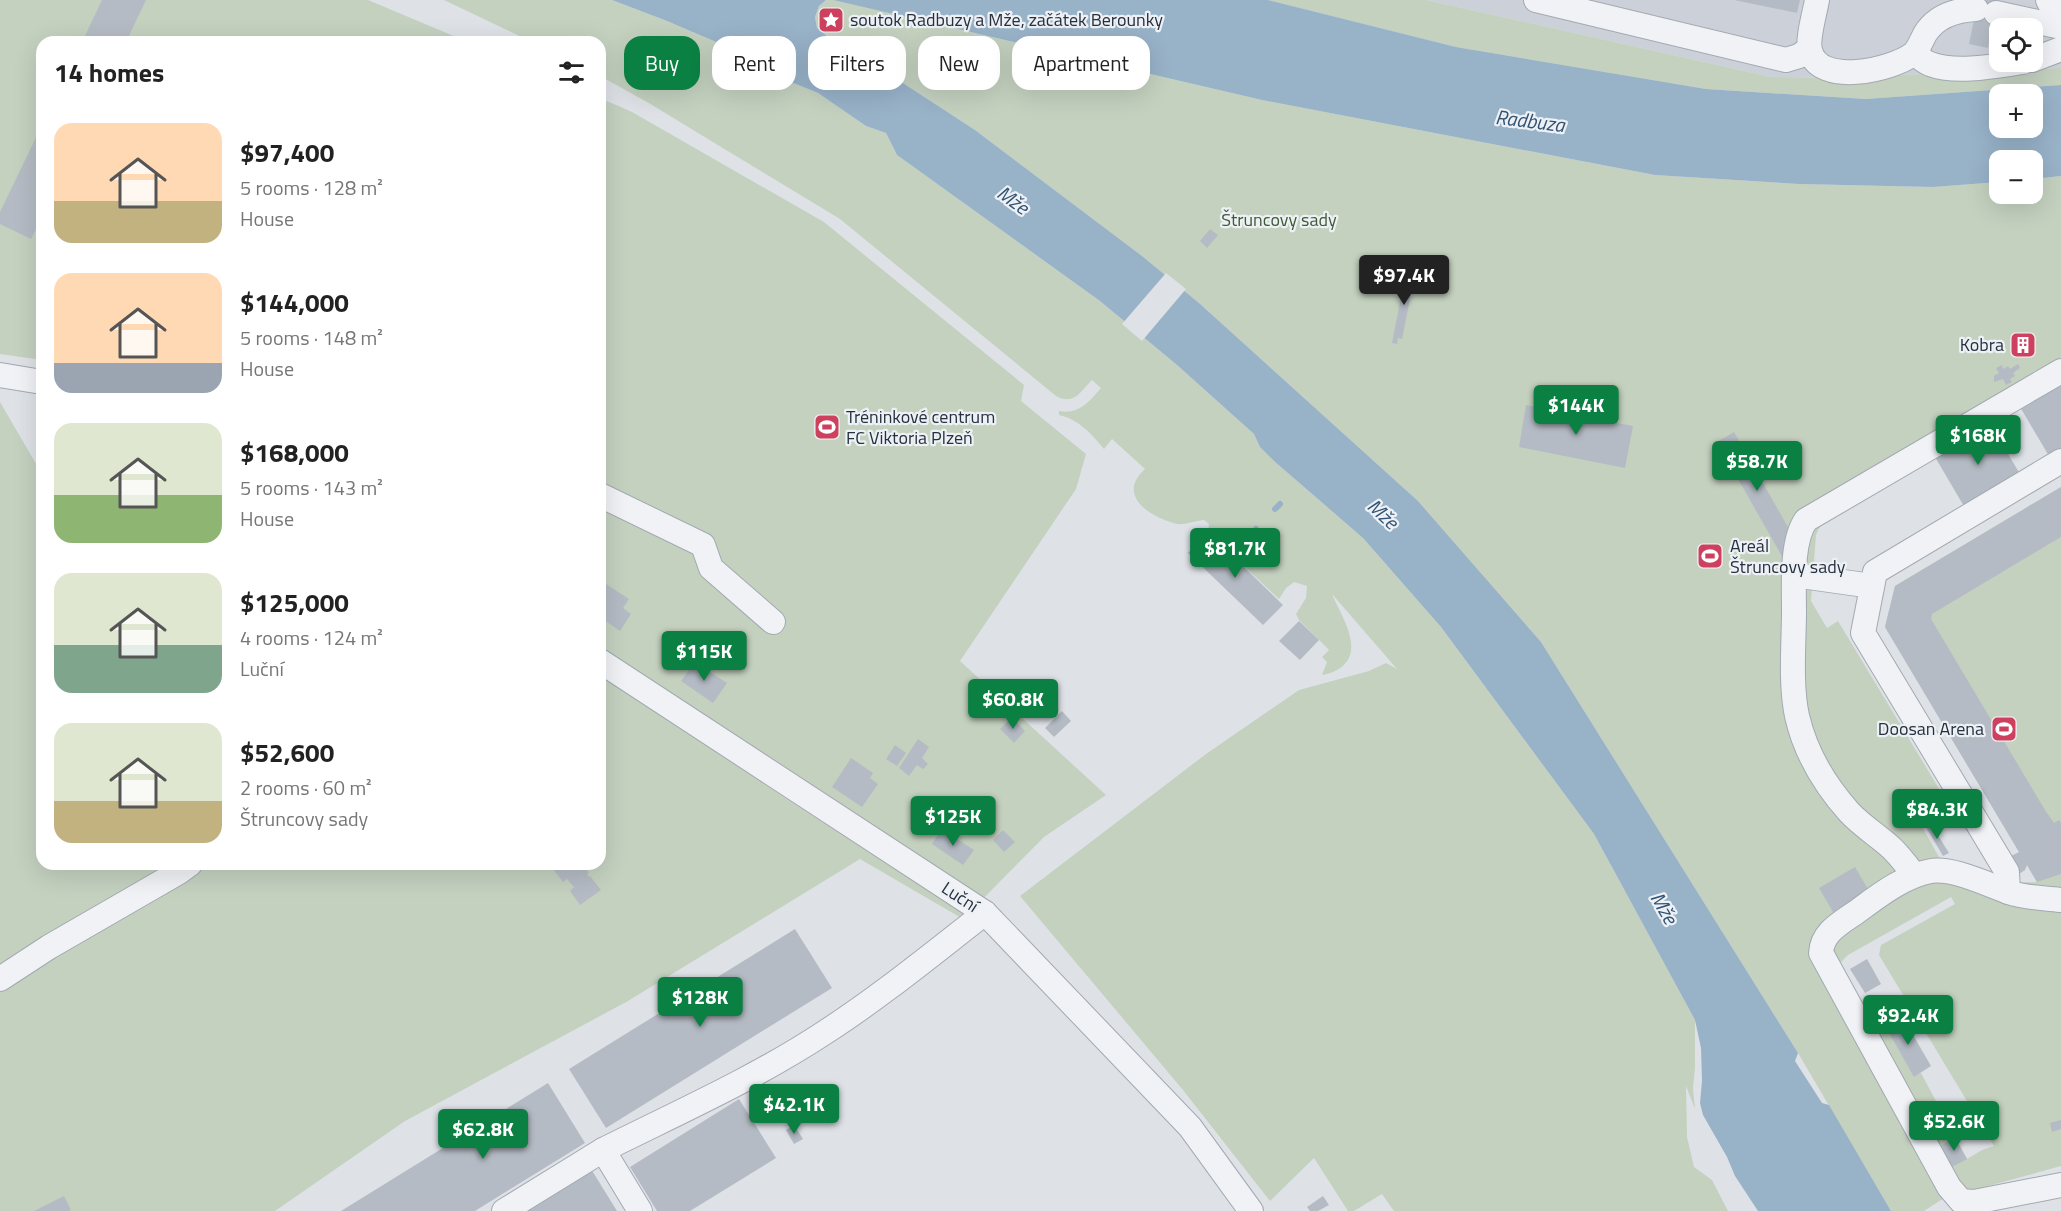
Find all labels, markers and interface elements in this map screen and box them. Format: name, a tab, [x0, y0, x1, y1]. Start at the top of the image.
place icon: soutok Radbuzy a Mže, začátek Berounky	[816, 5, 846, 35]
place label: soutok Radbuzy a Mže, začátek Berounky	[850, 6, 1163, 33]
map controls	[1989, 18, 2043, 204]
button: locate	[1989, 18, 2043, 72]
chip: Buy	[624, 36, 700, 90]
chip: Rent	[712, 36, 796, 90]
chip: Filters	[808, 36, 906, 90]
chip: New	[918, 36, 1000, 90]
chip: Apartment	[1012, 36, 1150, 90]
text: 14 homes	[54, 53, 164, 92]
icon: filters	[555, 56, 588, 89]
button: +	[1989, 84, 2043, 138]
water label: Radbuza	[1494, 101, 1567, 140]
text: $97,400	[240, 133, 334, 172]
icon: home	[102, 147, 174, 219]
button: −	[1989, 150, 2043, 204]
text: 5 rooms · 128 m²	[240, 172, 383, 203]
water label: Mže	[991, 177, 1037, 223]
text: House	[240, 203, 294, 234]
park label: Štruncovy sady	[1221, 206, 1337, 233]
pin: $97.4K	[1355, 255, 1453, 306]
text: $97.4K	[1373, 259, 1435, 290]
text: $144,000	[240, 283, 349, 322]
icon: home	[102, 297, 174, 369]
text: 5 rooms · 148 m²	[240, 322, 383, 353]
building icon: Kobra	[2008, 330, 2038, 360]
place label: Kobra	[1960, 331, 2004, 358]
text: House	[240, 353, 294, 384]
pin: $144K	[1534, 385, 1618, 436]
text: $144K	[1548, 389, 1604, 420]
place label: Tréninkové centrum FC Viktoria Plzeň	[846, 403, 995, 451]
sports icon: Tréninkové centrum FC Viktoria Plzeň	[812, 412, 842, 442]
pin: $168K	[1936, 415, 2020, 466]
text: $168K	[1950, 419, 2006, 450]
text: $168,000	[240, 433, 349, 472]
pin: $58.7K	[1708, 441, 1806, 492]
text: $58.7K	[1726, 445, 1788, 476]
icon: home	[102, 447, 174, 519]
text: 5 rooms · 143 m²	[240, 472, 383, 503]
water label: Mže	[1361, 491, 1407, 537]
text: House	[240, 503, 294, 534]
pin: $81.7K	[1186, 528, 1284, 579]
text: $81.7K	[1204, 532, 1266, 563]
place label: Areál Štruncovy sady	[1730, 532, 1846, 580]
sports icon: Areál Štruncovy sady	[1695, 541, 1725, 571]
text: $125,000	[240, 583, 349, 622]
icon: home	[102, 597, 174, 669]
text: 4 rooms · 124 m²	[240, 622, 383, 653]
pin: $115K	[662, 631, 746, 682]
text: $115K	[676, 635, 732, 666]
text: Luční	[240, 653, 284, 684]
pin: $60.8K	[964, 679, 1062, 730]
text: $60.8K	[982, 683, 1044, 714]
sports icon: Doosan Arena	[1989, 714, 2019, 744]
place label: Doosan Arena	[1878, 715, 1984, 742]
text: $52,600	[240, 733, 334, 772]
icon: home	[102, 747, 174, 819]
text: 2 rooms · 60 m²	[240, 772, 372, 803]
pin: $84.3K	[1888, 789, 1986, 840]
text: $84.3K	[1906, 793, 1968, 824]
pin: $125K	[911, 796, 995, 847]
text: $125K	[925, 800, 981, 831]
text: Štruncovy sady	[240, 803, 368, 834]
street label: Luční	[936, 874, 986, 920]
water label: Mže	[1643, 886, 1687, 931]
pin: $128K	[658, 977, 742, 1028]
text: $128K	[672, 981, 728, 1012]
pin: $92.4K	[1859, 995, 1957, 1046]
text: $92.4K	[1877, 999, 1939, 1030]
pin: $42.1K	[745, 1084, 843, 1135]
text: $42.1K	[763, 1088, 825, 1119]
pin: $52.6K	[1905, 1101, 2003, 1152]
text: $52.6K	[1923, 1105, 1985, 1136]
pin: $62.8K	[434, 1109, 532, 1160]
text: $62.8K	[452, 1113, 514, 1144]

